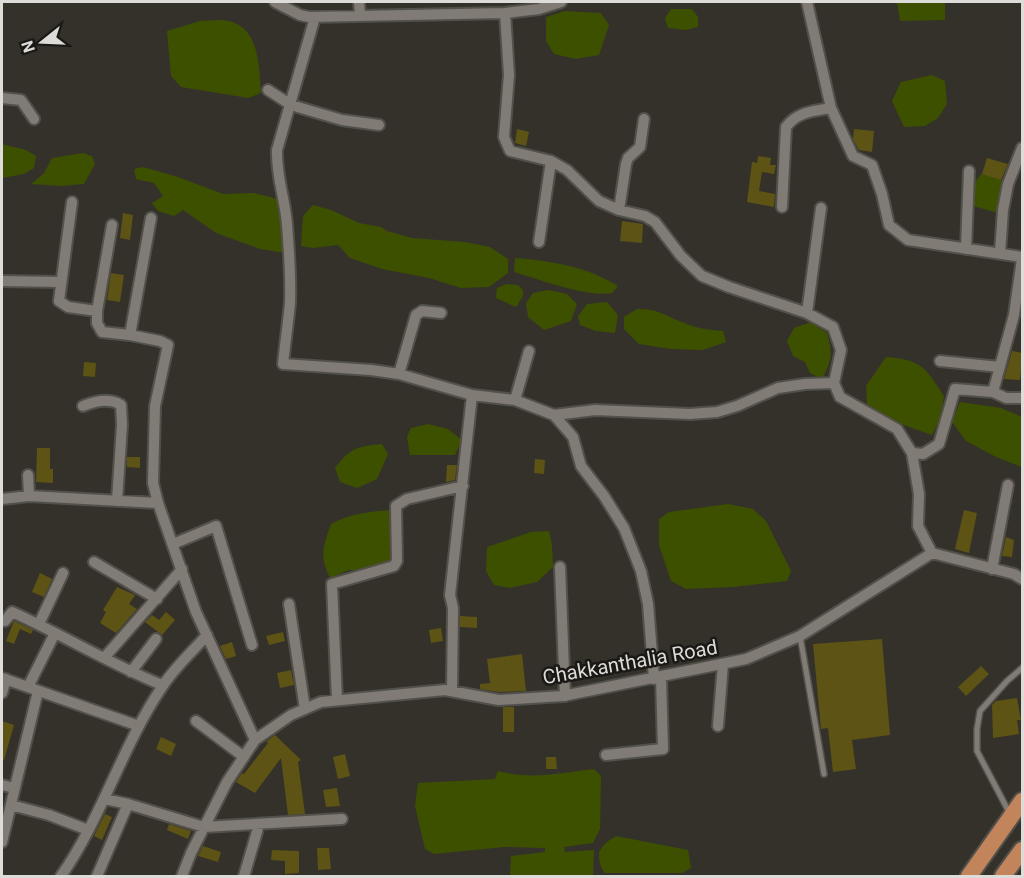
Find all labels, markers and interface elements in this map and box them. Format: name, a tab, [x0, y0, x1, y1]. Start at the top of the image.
north arrow	[12, 12, 72, 72]
text: N	[17, 38, 39, 55]
street label: Chakkanthalia Road	[541, 635, 719, 689]

